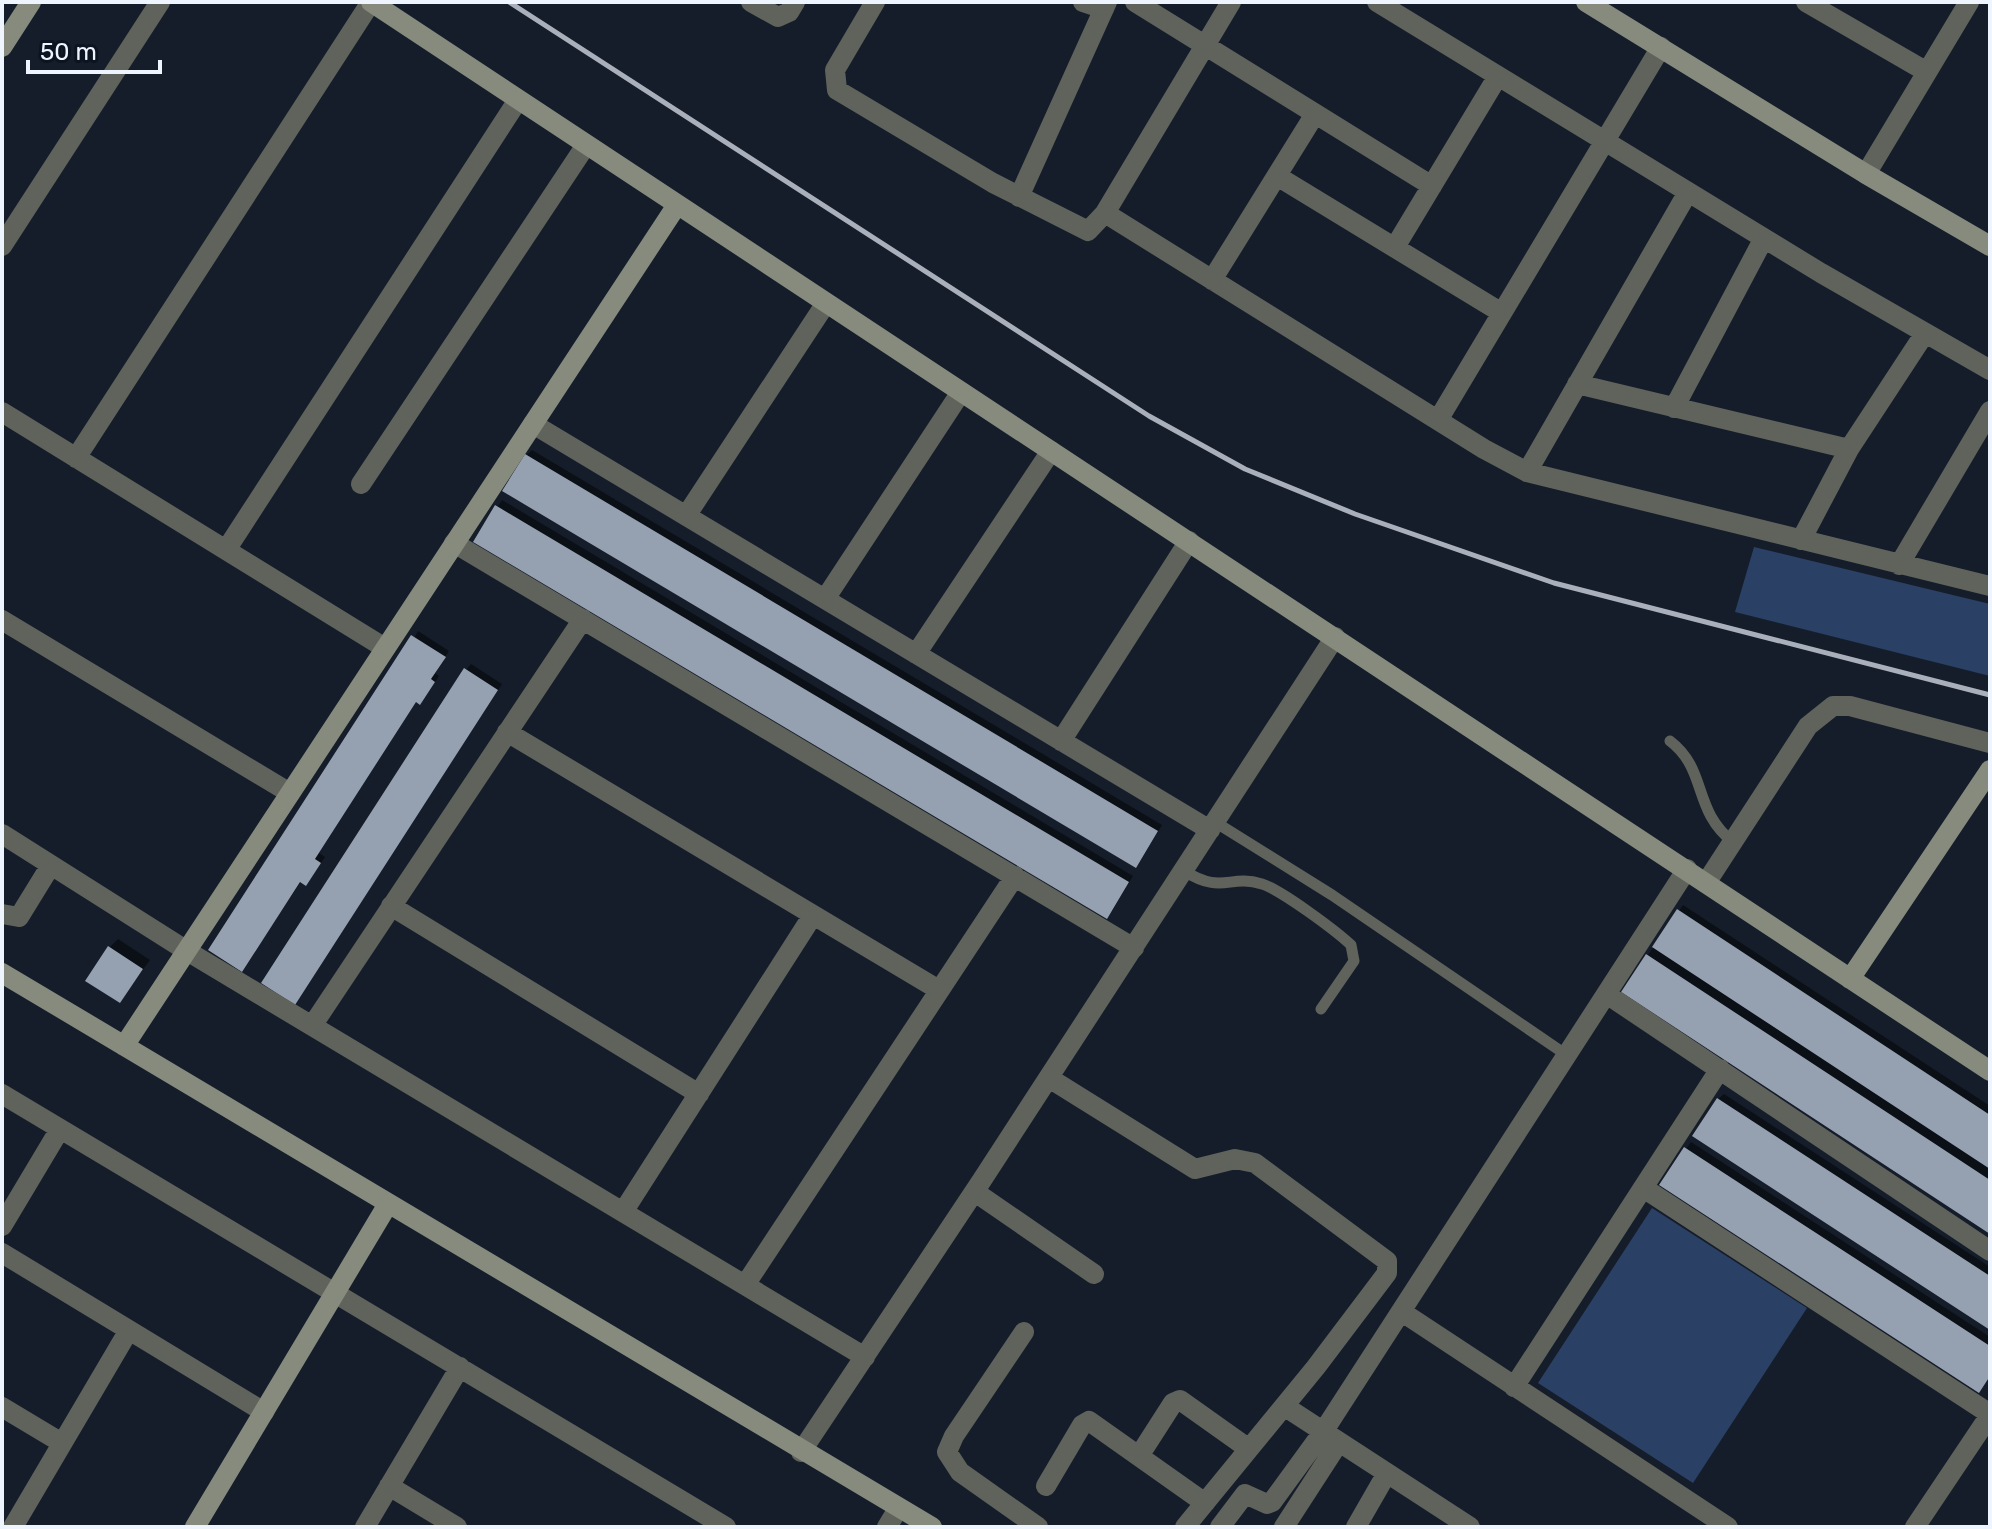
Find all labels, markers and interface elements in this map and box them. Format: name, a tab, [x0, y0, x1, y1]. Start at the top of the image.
scale bar	[28, 24, 160, 74]
text: 50 m	[40, 38, 97, 66]

